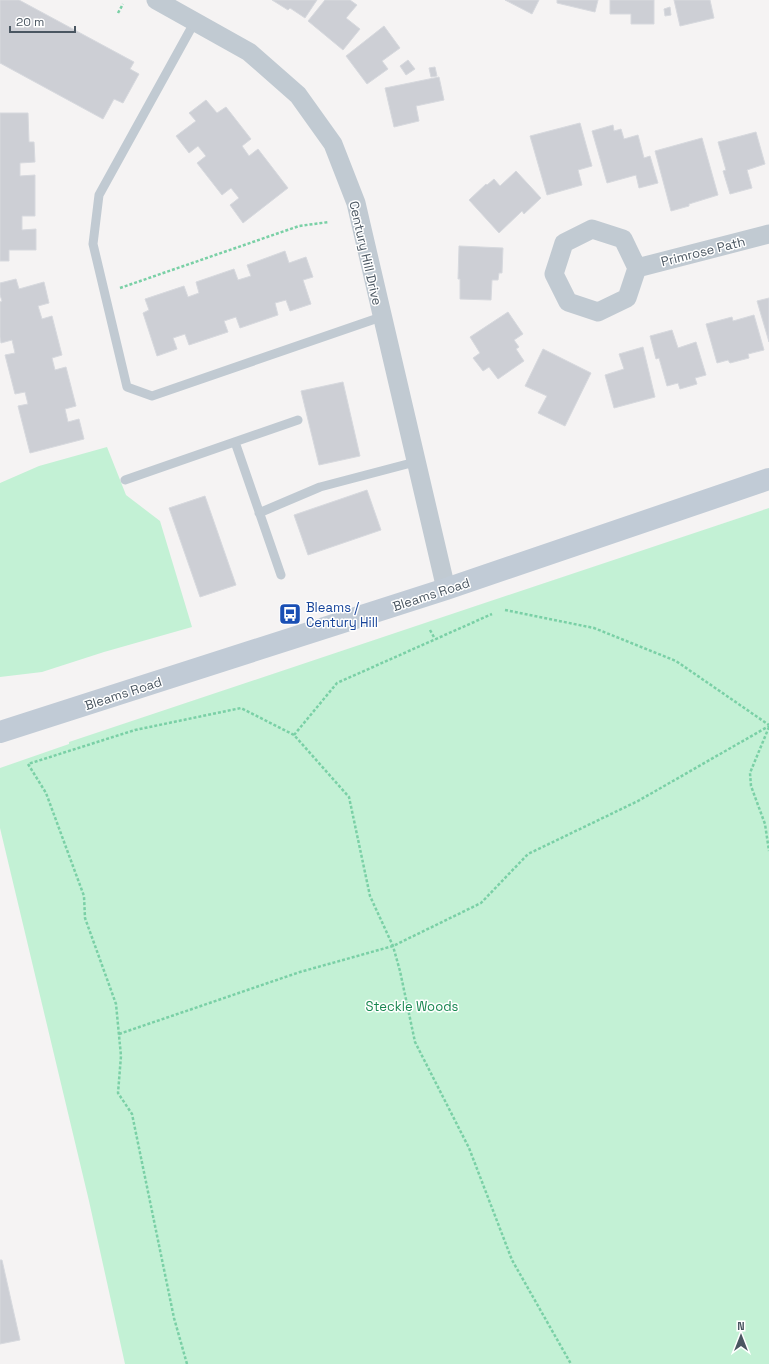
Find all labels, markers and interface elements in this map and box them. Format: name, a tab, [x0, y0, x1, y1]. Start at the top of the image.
scale bar	[10, 8, 75, 34]
text: 20 m	[16, 14, 44, 30]
street label: Century Hill Drive	[345, 199, 386, 307]
street label: Primrose Path	[659, 233, 747, 270]
street label: Bleams Road	[390, 574, 472, 615]
place label: Bleams / Century Hill	[306, 599, 378, 631]
bus stop icon: Bleams / Century Hill	[277, 601, 303, 627]
street label: Bleams Road	[82, 673, 164, 714]
park label: Steckle Woods	[366, 998, 459, 1015]
north arrow	[721, 1316, 761, 1356]
text: N	[737, 1319, 745, 1333]

